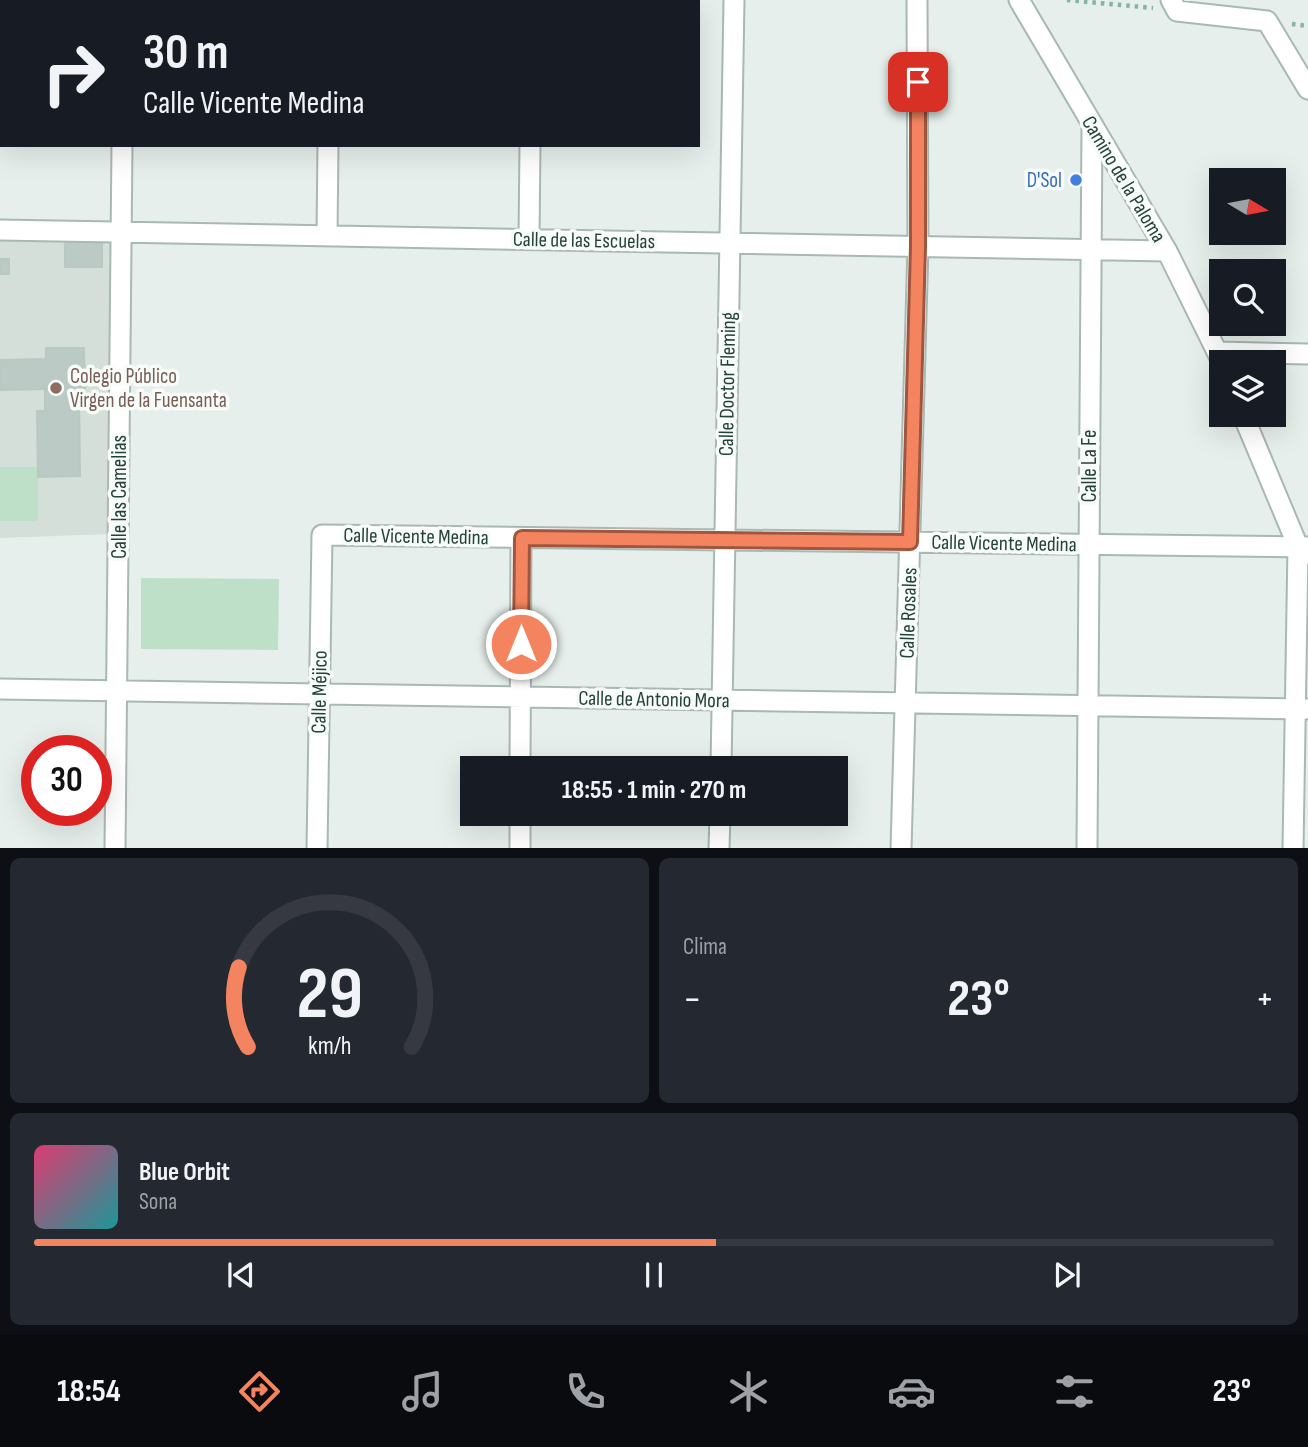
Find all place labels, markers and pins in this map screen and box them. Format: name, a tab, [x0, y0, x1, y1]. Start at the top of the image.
pin	[888, 52, 948, 112]
place label: D'Sol	[1027, 168, 1062, 193]
marker: D'Sol	[1068, 172, 1084, 188]
place label: Colegio Público Virgen de la Fuensanta	[70, 364, 227, 413]
marker: Colegio Público Virgen de la Fuensanta	[48, 380, 64, 396]

